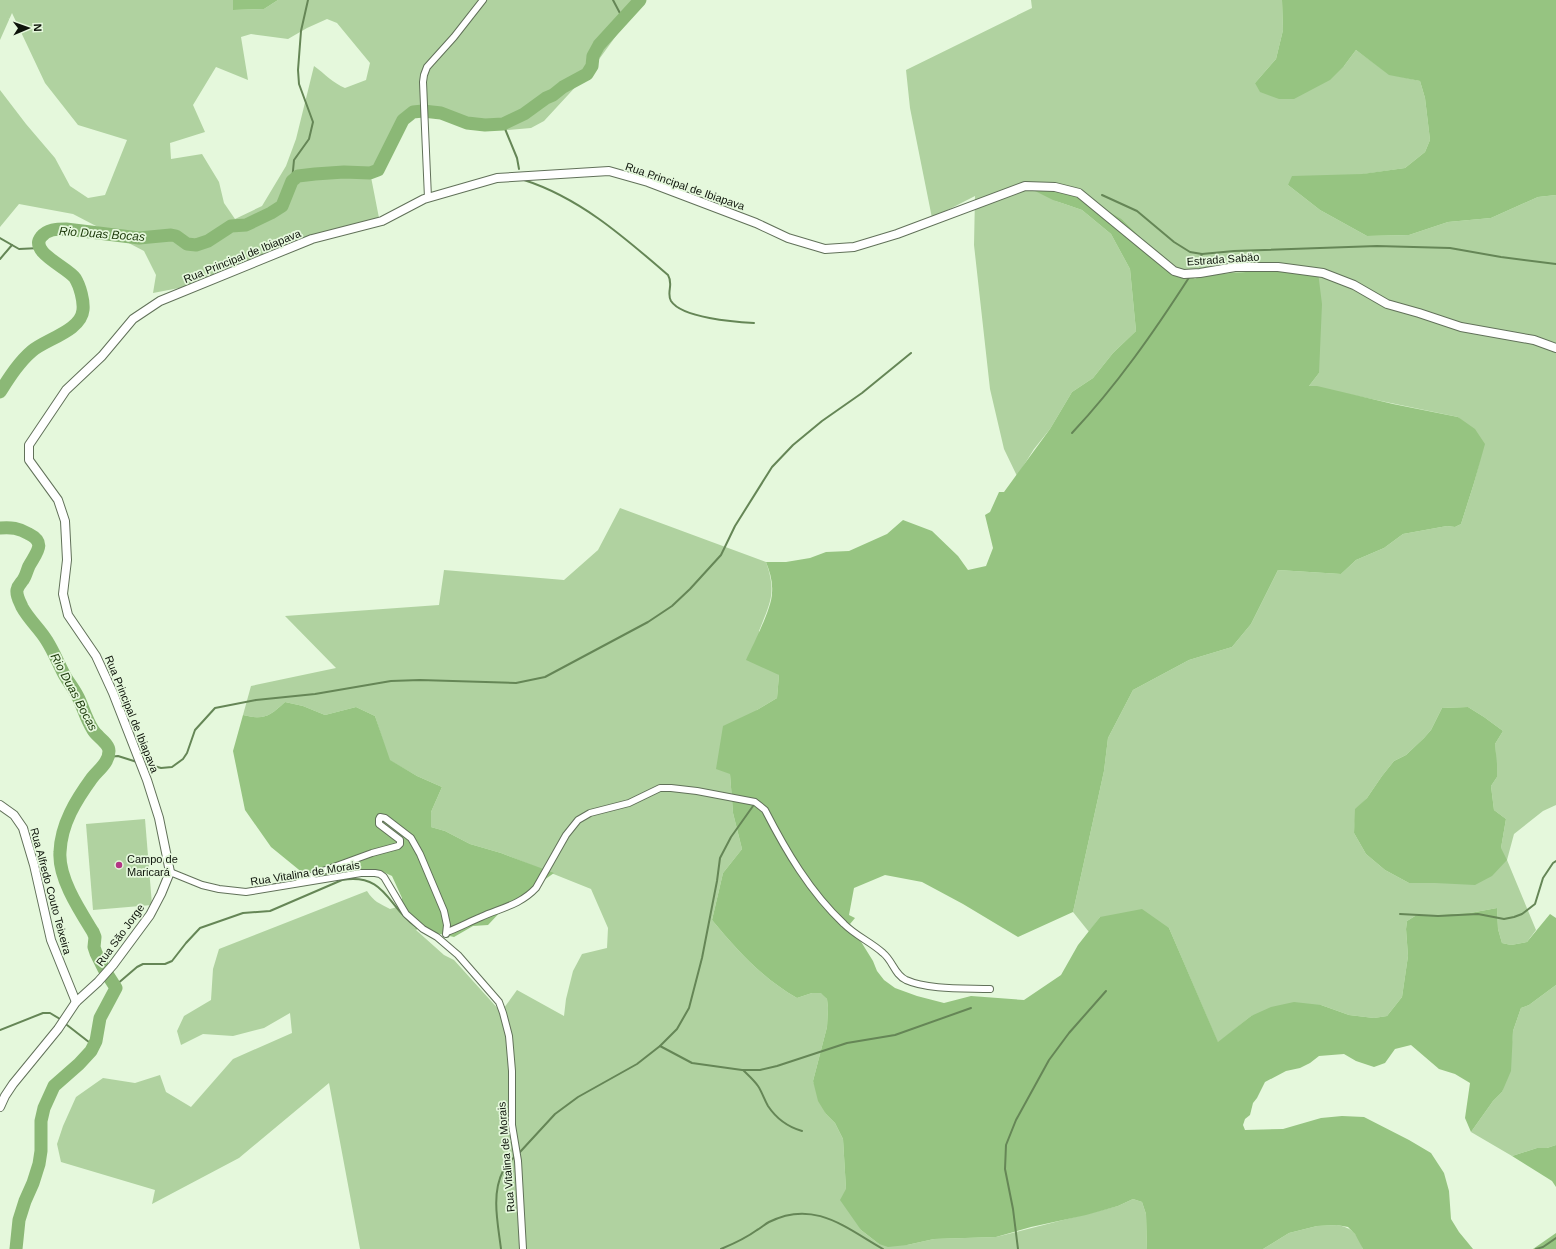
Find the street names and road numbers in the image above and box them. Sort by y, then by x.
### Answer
street label: Rua Principal de Ibiapava [624,160,747,212]
street label: Rua Principal de Ibiapava [182,227,303,285]
street label: Estrada Sabäo [1186,250,1260,268]
street label: Rua Principal de Ibiapava [103,654,161,775]
street label: Rua Alfredo Couto Teixeira [28,826,74,957]
street label: Rua Vitalina de Morais [250,858,361,888]
street label: Rua São Jorge [94,902,146,968]
street label: Rua Vitalina de Morais [495,1101,517,1213]

